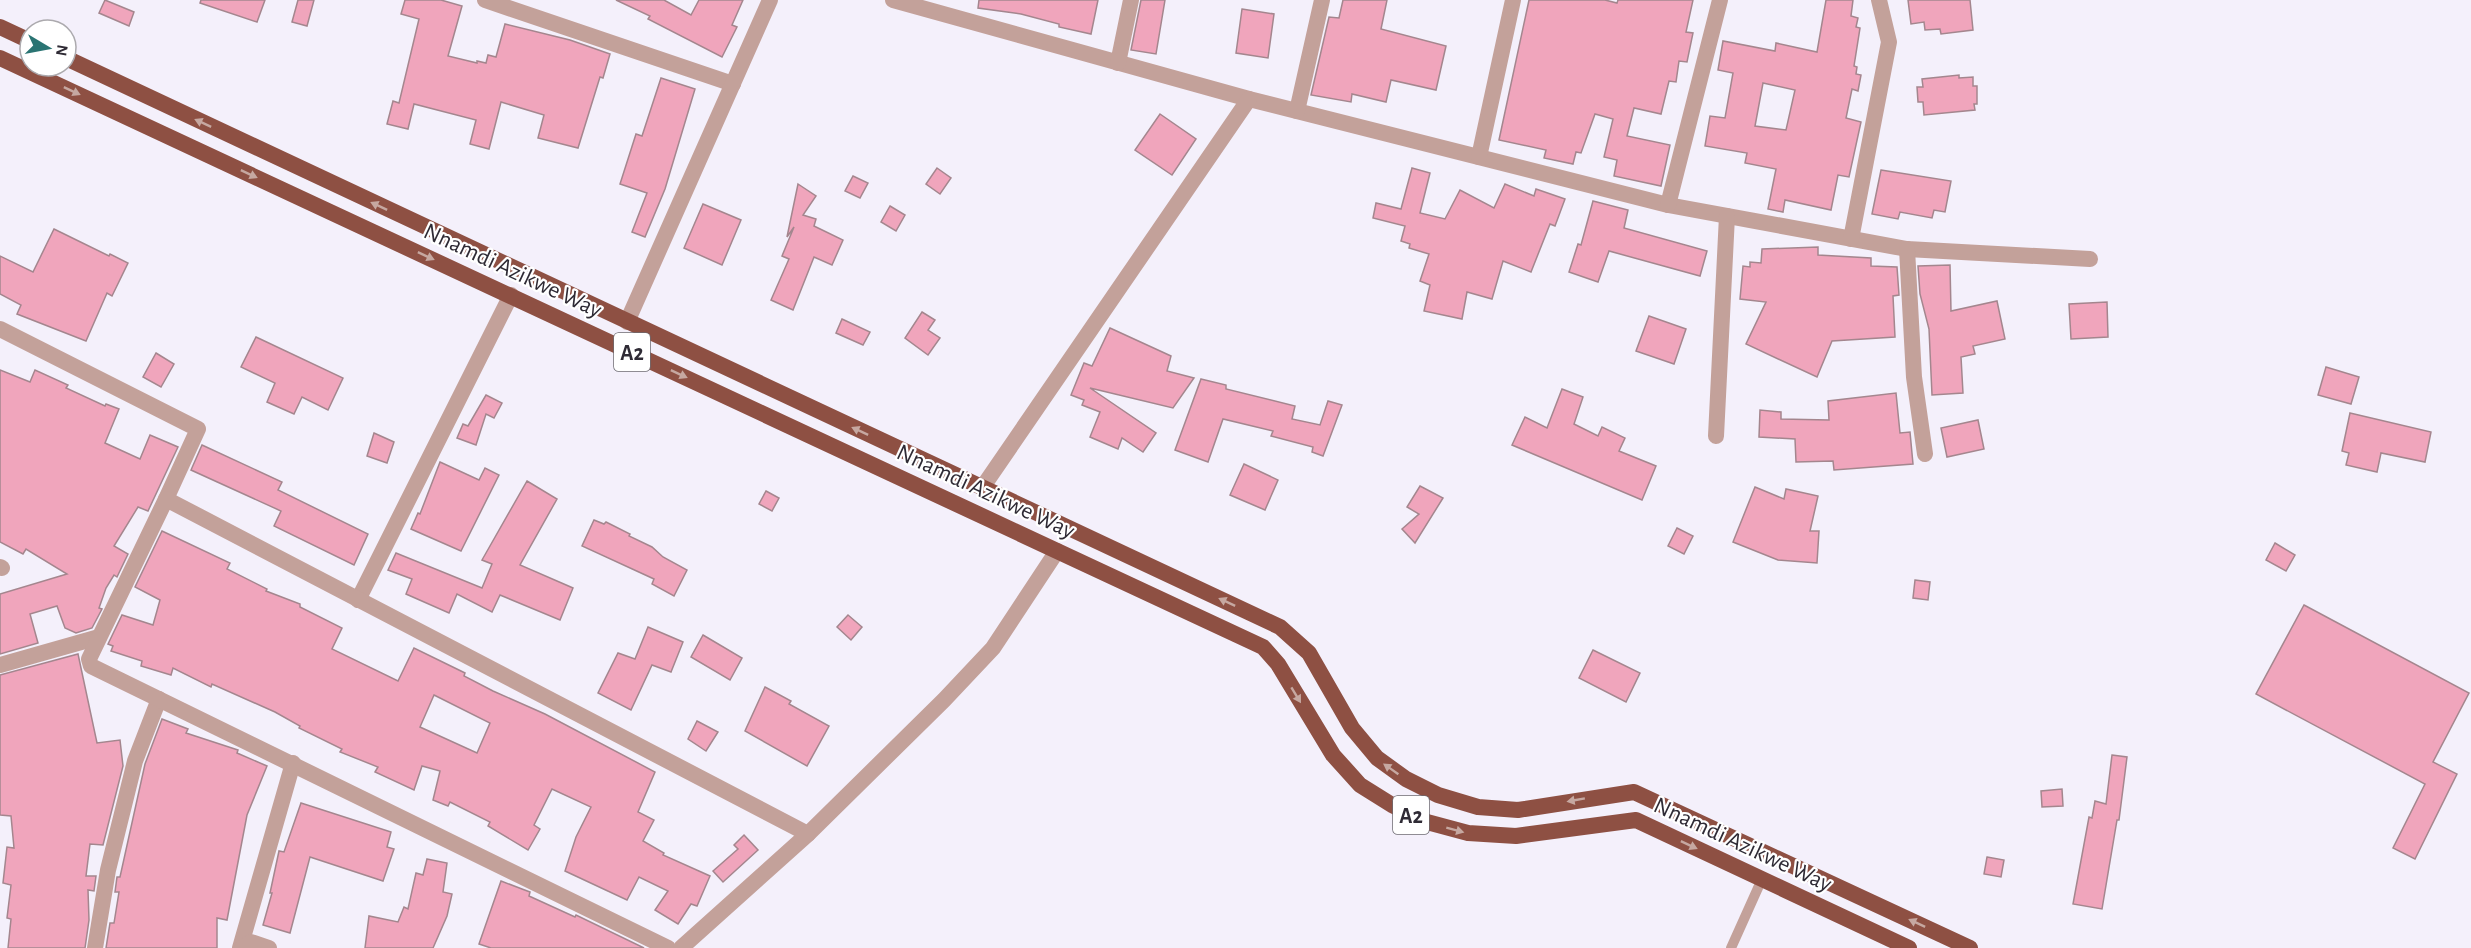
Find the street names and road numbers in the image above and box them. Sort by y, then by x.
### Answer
street label: Nnamdi Azikwe Way [420,219,605,323]
road number: A2 [614,333,650,371]
street label: Nnamdi Azikwe Way [893,440,1078,544]
street label: Nnamdi Azikwe Way [1650,793,1835,897]
road number: A2 [1393,796,1429,834]

